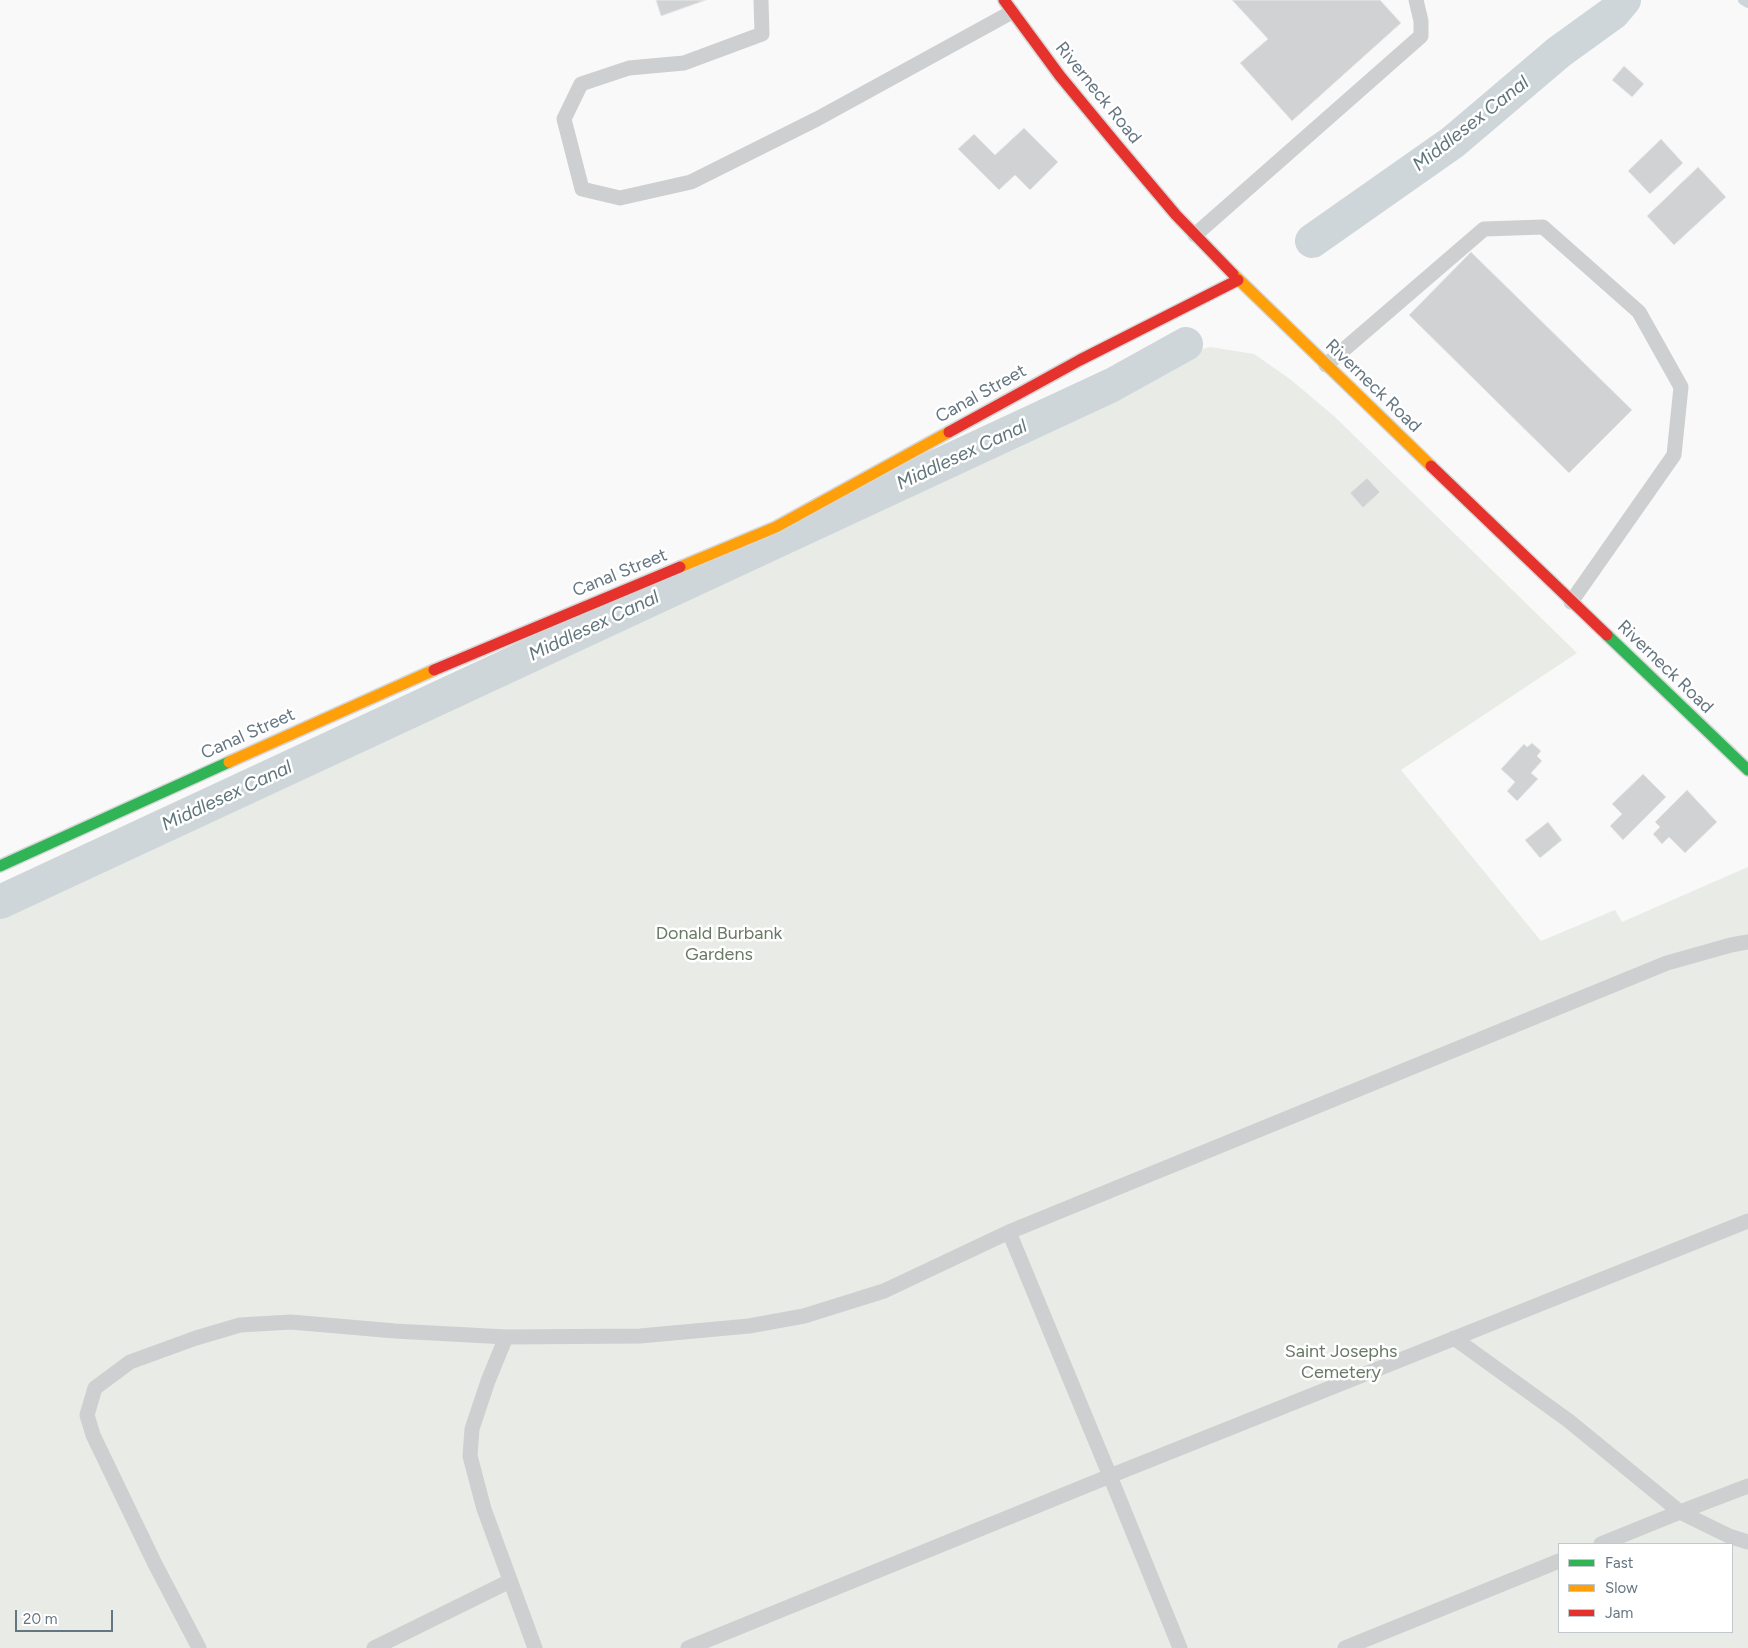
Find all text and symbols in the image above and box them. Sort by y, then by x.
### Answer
street label: Riverneck Road [1050,38,1146,148]
water label: Middlesex Canal [1408,72,1534,176]
street label: Riverneck Road [1321,335,1425,437]
street label: Canal Street [932,360,1030,428]
water label: Middlesex Canal [893,415,1031,495]
street label: Canal Street [570,544,670,602]
water label: Middlesex Canal [525,586,663,666]
street label: Riverneck Road [1613,616,1717,718]
street label: Canal Street [198,704,298,764]
water label: Middlesex Canal [158,756,296,836]
park label: Donald Burbank Gardens [656,923,782,966]
park label: Saint Josephs Cemetery [1285,1341,1397,1384]
legend [1558,1543,1733,1633]
text: Fast [1605,1554,1633,1572]
text: Slow [1605,1579,1638,1597]
scale bar [18,1600,115,1632]
text: Jam [1605,1604,1633,1622]
text: 20 m [23,1610,57,1628]

